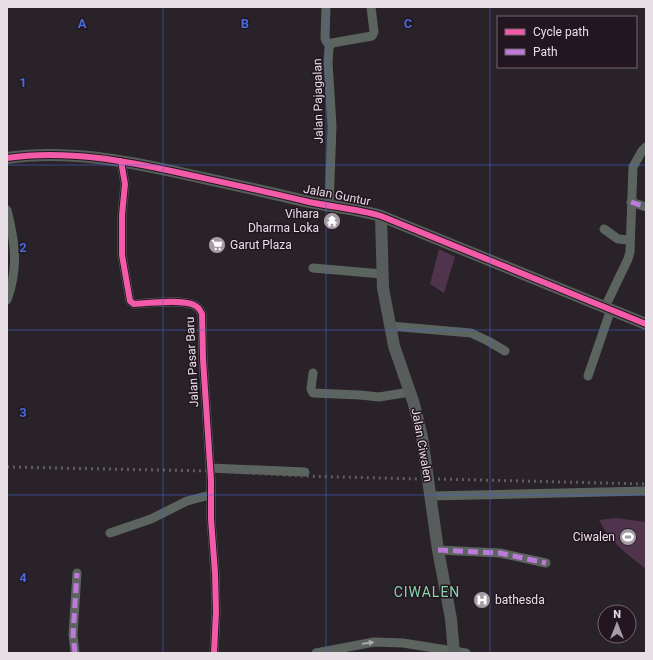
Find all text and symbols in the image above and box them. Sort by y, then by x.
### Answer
text: A [78,16,87,31]
text: B [241,16,249,31]
text: C [404,16,413,31]
legend [497,16,637,68]
text: Cycle path [533,25,589,39]
text: Path [533,45,558,59]
street label: Jalan Pajagalan [310,58,326,144]
text: 1 [19,75,27,90]
street label: Jalan Guntur [302,182,372,208]
place label: Vihara Dharma Loka [248,207,319,235]
temple icon: Vihara Dharma Loka [322,211,342,231]
supermarket icon: Garut Plaza [207,235,227,255]
place label: Garut Plaza [230,238,292,252]
text: 2 [19,240,27,255]
street label: Jalan Pasar Baru [183,316,201,408]
text: 3 [19,405,27,420]
street label: Jalan Ciwalen [409,407,435,483]
sports icon: Ciwalen [618,527,638,547]
place label: Ciwalen [573,530,615,544]
text: 4 [19,570,27,585]
district label: CIWALEN [394,584,460,600]
hospital icon: bathesda [472,590,492,610]
place label: bathesda [495,593,545,607]
north arrow [597,604,637,644]
text: N [613,608,621,621]
one-way arrow [362,640,374,646]

